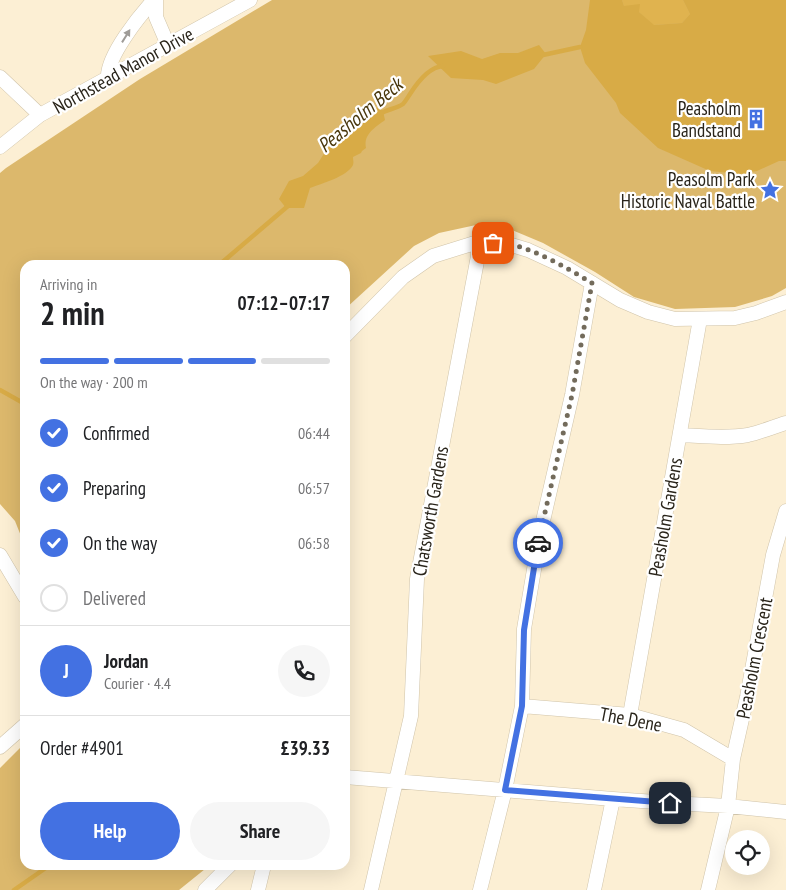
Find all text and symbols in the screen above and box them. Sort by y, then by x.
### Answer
street label: Northstead Manor Drive [49,21,198,119]
one-way arrow [122,30,131,43]
water label: Peasholm Beck [312,70,410,158]
place label: Peasholm Bandstand [672,96,741,142]
building icon: Peasholm Bandstand [745,108,767,130]
place label: Peasolm Park Historic Naval Battle [621,167,756,213]
place icon: Peasolm Park Historic Naval Battle [759,179,781,201]
pin [472,222,514,264]
icon: bag [479,229,507,257]
text: Arriving in [40,274,97,294]
text: 07:12–07:17 [237,291,330,315]
text: 2 min [40,292,105,334]
text: On the way · 200 m [40,372,148,392]
icon: check [40,419,68,447]
text: Confirmed [83,421,150,445]
text: 06:44 [298,423,330,443]
street label: Chatsworth Gardens [407,444,453,578]
street label: Peasholm Gardens [643,456,687,578]
icon: check [40,474,68,502]
text: Preparing [83,476,146,500]
text: 06:57 [298,478,330,498]
courier [513,518,563,568]
icon: check [40,529,68,557]
icon: car [524,529,552,557]
text: On the way [83,531,157,555]
text: 06:58 [298,533,330,553]
text: Delivered [83,586,146,610]
street label: Peasholm Crescent [730,595,778,721]
button: phone [278,645,330,697]
text: Jordan [104,649,148,673]
text: J [63,659,69,683]
text: Courier · 4.4 [104,673,171,693]
street label: The Dene [598,701,664,737]
text: Order #4901 [40,736,124,760]
text: £39.33 [281,736,330,760]
pin [649,782,691,824]
icon: home [656,789,684,817]
button: Help [40,802,180,860]
button: Share [190,802,330,860]
map controls [725,830,770,875]
button: locate [725,830,770,875]

